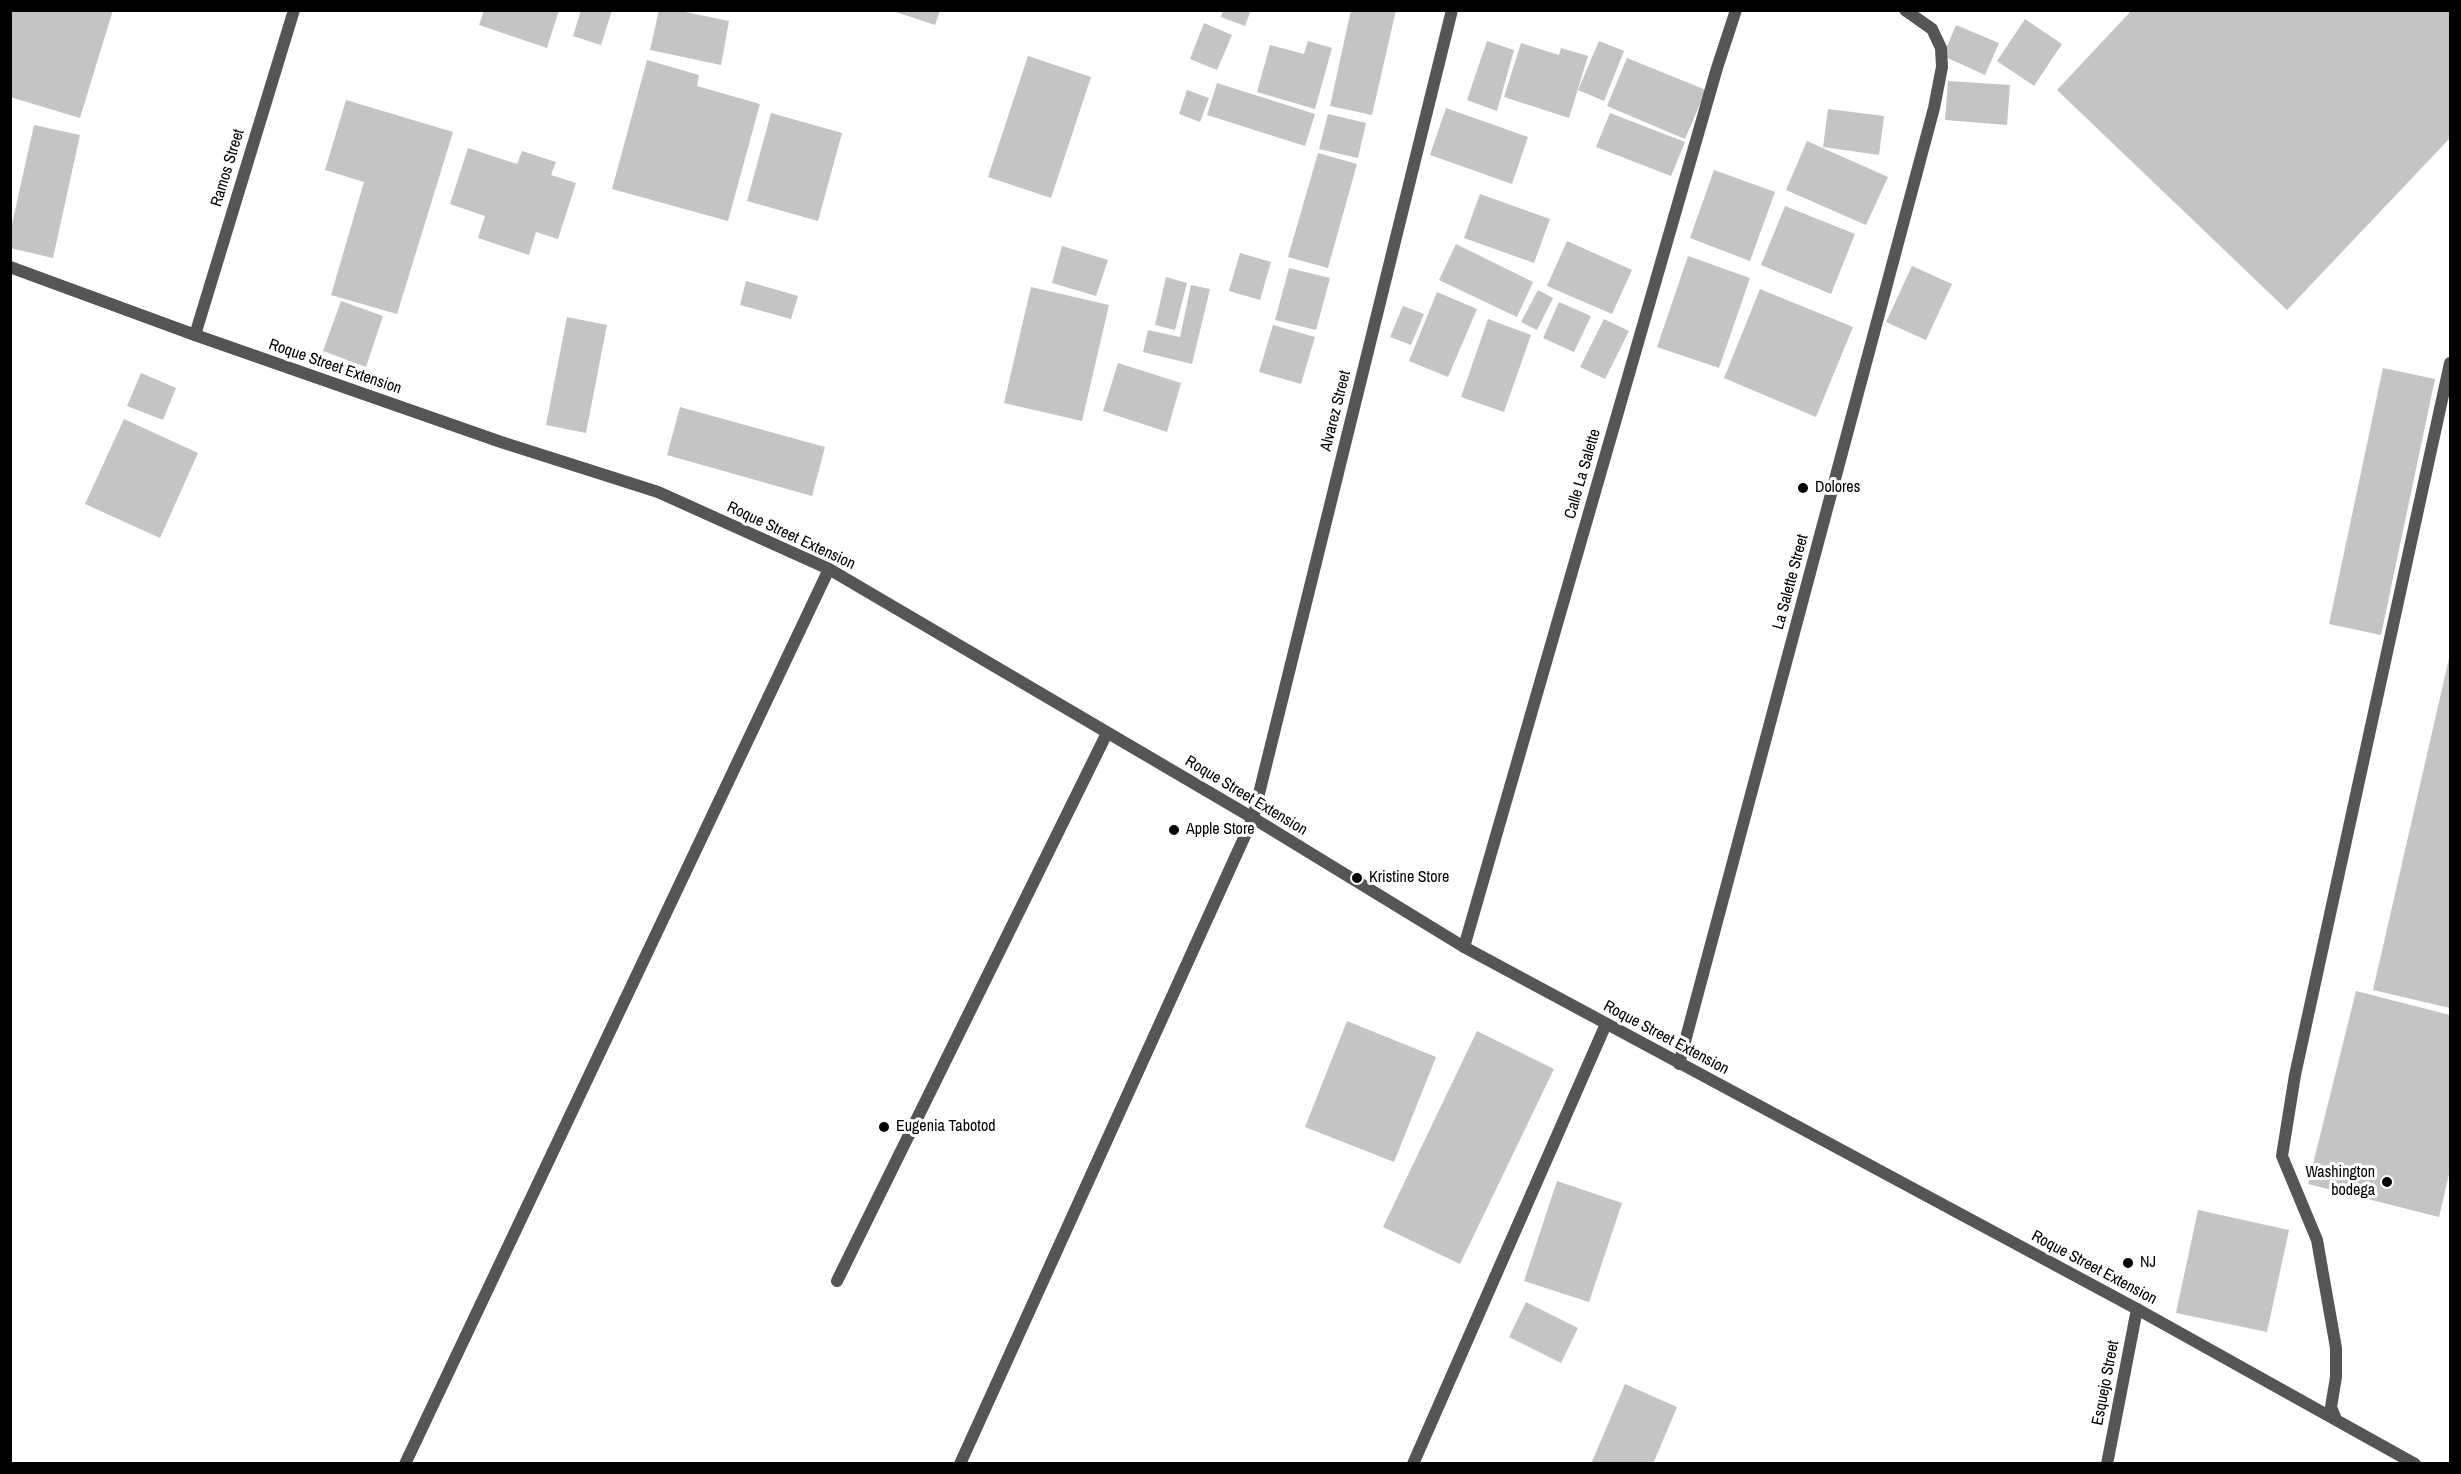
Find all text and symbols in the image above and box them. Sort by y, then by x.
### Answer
street label: Ramos Street [207,127,249,209]
street label: Roque Street Extension [266,335,404,399]
street label: Alvarez Street [1317,369,1355,453]
street label: Calle La Salette [1561,427,1605,521]
place label: Dolores [1815,478,1860,498]
marker: Dolores [1796,481,1810,495]
street label: Roque Street Extension [724,498,858,574]
street label: La Salette Street [1769,532,1813,632]
street label: Roque Street Extension [1181,752,1311,840]
place label: Apple Store [1186,820,1255,840]
marker: Apple Store [1167,823,1181,837]
place label: Kristine Store [1369,868,1449,888]
marker: Kristine Store [1350,871,1364,885]
street label: Roque Street Extension [1600,997,1732,1079]
place label: Eugenia Tabotod [896,1117,995,1137]
marker: Eugenia Tabotod [877,1120,891,1134]
place label: Washington bodega [2305,1163,2375,1201]
marker: Washington bodega [2380,1175,2394,1189]
street label: Roque Street Extension [2028,1227,2160,1309]
place label: NJ [2140,1253,2156,1273]
marker: NJ [2121,1256,2135,1270]
street label: Esquejo Street [2088,1339,2124,1427]

